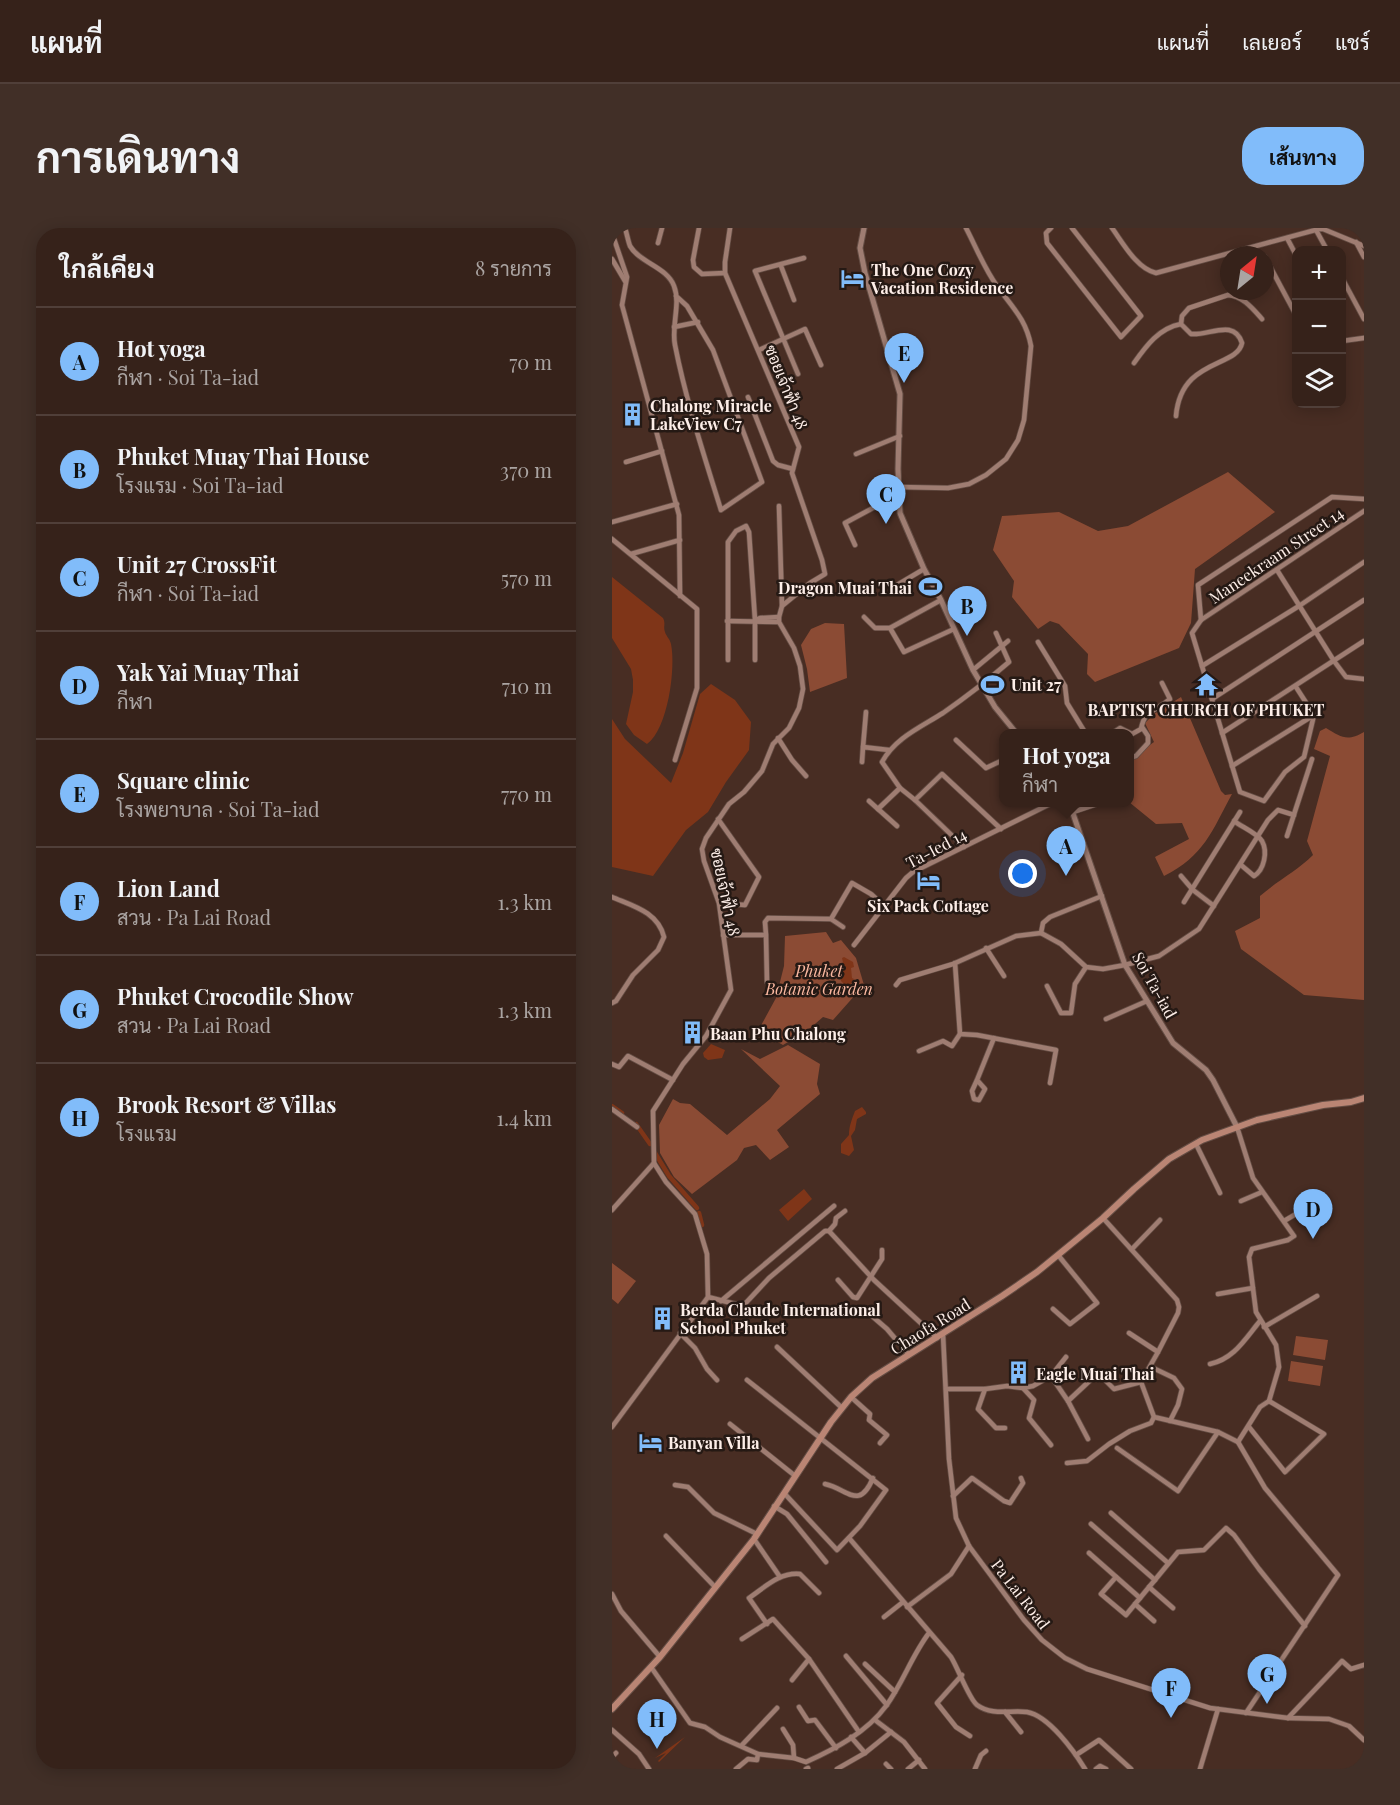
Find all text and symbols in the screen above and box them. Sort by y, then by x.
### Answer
text: แผนที่ [30,23,103,60]
text: แผนที่ [1157,27,1209,55]
text: เลเยอร์ [1242,27,1302,55]
text: แชร์ [1335,27,1370,55]
button: เส้นทาง [1242,127,1364,185]
text: การเดินทาง [36,128,240,184]
north arrow [1220,246,1274,300]
map controls [1292,246,1346,408]
button: + [1292,246,1346,300]
text: ใกล้เคียง [60,250,155,285]
text: 8 รายการ [475,254,552,281]
place label: The One Cozy Vacation Residence [870,259,1013,298]
hotel icon: The One Cozy Vacation Residence [840,265,866,291]
button: − [1292,300,1346,354]
text: Hot yoga [117,333,206,363]
pin: E [884,334,924,383]
street label: ซอยเจ้าฟ้า 48 [761,342,813,432]
text: A [73,348,86,375]
text: 70 m [509,348,552,375]
button: layers [1292,354,1346,408]
text: กีฬา · Soi Ta-iad [117,363,259,390]
place label: Chalong Miracle LakeView C7 [650,395,772,434]
building icon: Chalong Miracle LakeView C7 [619,401,645,427]
text: Phuket Muay Thai House [117,441,369,471]
text: B [73,456,86,483]
text: 370 m [500,456,552,483]
text: โรงแรม · Soi Ta-iad [117,471,284,498]
pin: C [866,474,906,524]
street label: Maneekraam Street 14 [1205,502,1347,608]
text: Unit 27 CrossFit [117,549,277,579]
text: C [72,564,87,591]
text: 570 m [501,564,552,591]
sports icon: Dragon Muai Thai [917,574,943,600]
place label: Dragon Muai Thai [778,577,912,598]
text: กีฬา · Soi Ta-iad [117,579,259,606]
pin: B [948,586,986,636]
text: Yak Yai Muay Thai [117,657,299,687]
sports icon: Unit 27 [980,671,1006,697]
temple icon: BAPTIST CHURCH OF PHUKET [1193,671,1219,697]
text: D [72,672,87,699]
text: 710 m [502,672,552,699]
place label: Unit 27 [1011,674,1062,695]
text: กีฬา [117,687,153,714]
place label: BAPTIST CHURCH OF PHUKET [1088,699,1325,720]
popup [999,729,1134,807]
text: Hot yoga [1022,740,1111,770]
text: Square clinic [117,765,250,795]
text: กีฬา [1022,770,1058,797]
text: E [73,780,86,807]
text: 770 m [501,780,552,807]
text: โรงพยาบาล · Soi Ta-iad [117,795,320,822]
street label: Ta-Ied 14 [902,823,970,873]
pin: A [1046,826,1086,876]
street label: ซอยเจ้าฟ้า 48 [706,846,746,938]
your location [1008,859,1037,888]
hotel icon: Six Pack Cottage [915,867,941,893]
text: Lion Land [117,873,220,903]
text: F [74,888,85,915]
text: 1.3 km [497,888,552,915]
place label: Six Pack Cottage [867,895,989,916]
text: สวน · Pa Lai Road [117,903,271,930]
street label: Soi Ta-iad [1128,948,1182,1022]
park label: Phuket Botanic Garden [764,960,873,999]
text: Phuket Crocodile Show [117,981,354,1011]
text: G [72,996,87,1023]
text: 1.3 km [497,996,552,1023]
text: สวน · Pa Lai Road [117,1011,271,1038]
building icon: Baan Phu Chalong [679,1020,705,1046]
place label: Baan Phu Chalong [710,1023,846,1044]
text: Brook Resort & Villas [117,1089,337,1119]
text: H [72,1104,88,1131]
text: 1.4 km [497,1104,552,1131]
text: โรงแรม [117,1119,177,1146]
pin: D [1294,1190,1332,1239]
street label: Chaofa Road [886,1293,974,1359]
place label: Berda Claude International School Phuket [680,1299,881,1338]
building icon: Berda Claude International School Phuket [649,1305,675,1331]
building icon: Eagle Muai Thai [1005,1360,1031,1386]
place label: Eagle Muai Thai [1036,1363,1155,1384]
hotel icon: Banyan Villa [637,1429,663,1455]
place label: Banyan Villa [668,1432,760,1453]
street label: Pa Lai Road [987,1555,1055,1633]
pin: G [1248,1654,1286,1704]
pin: F [1152,1668,1190,1718]
pin: H [638,1700,676,1749]

